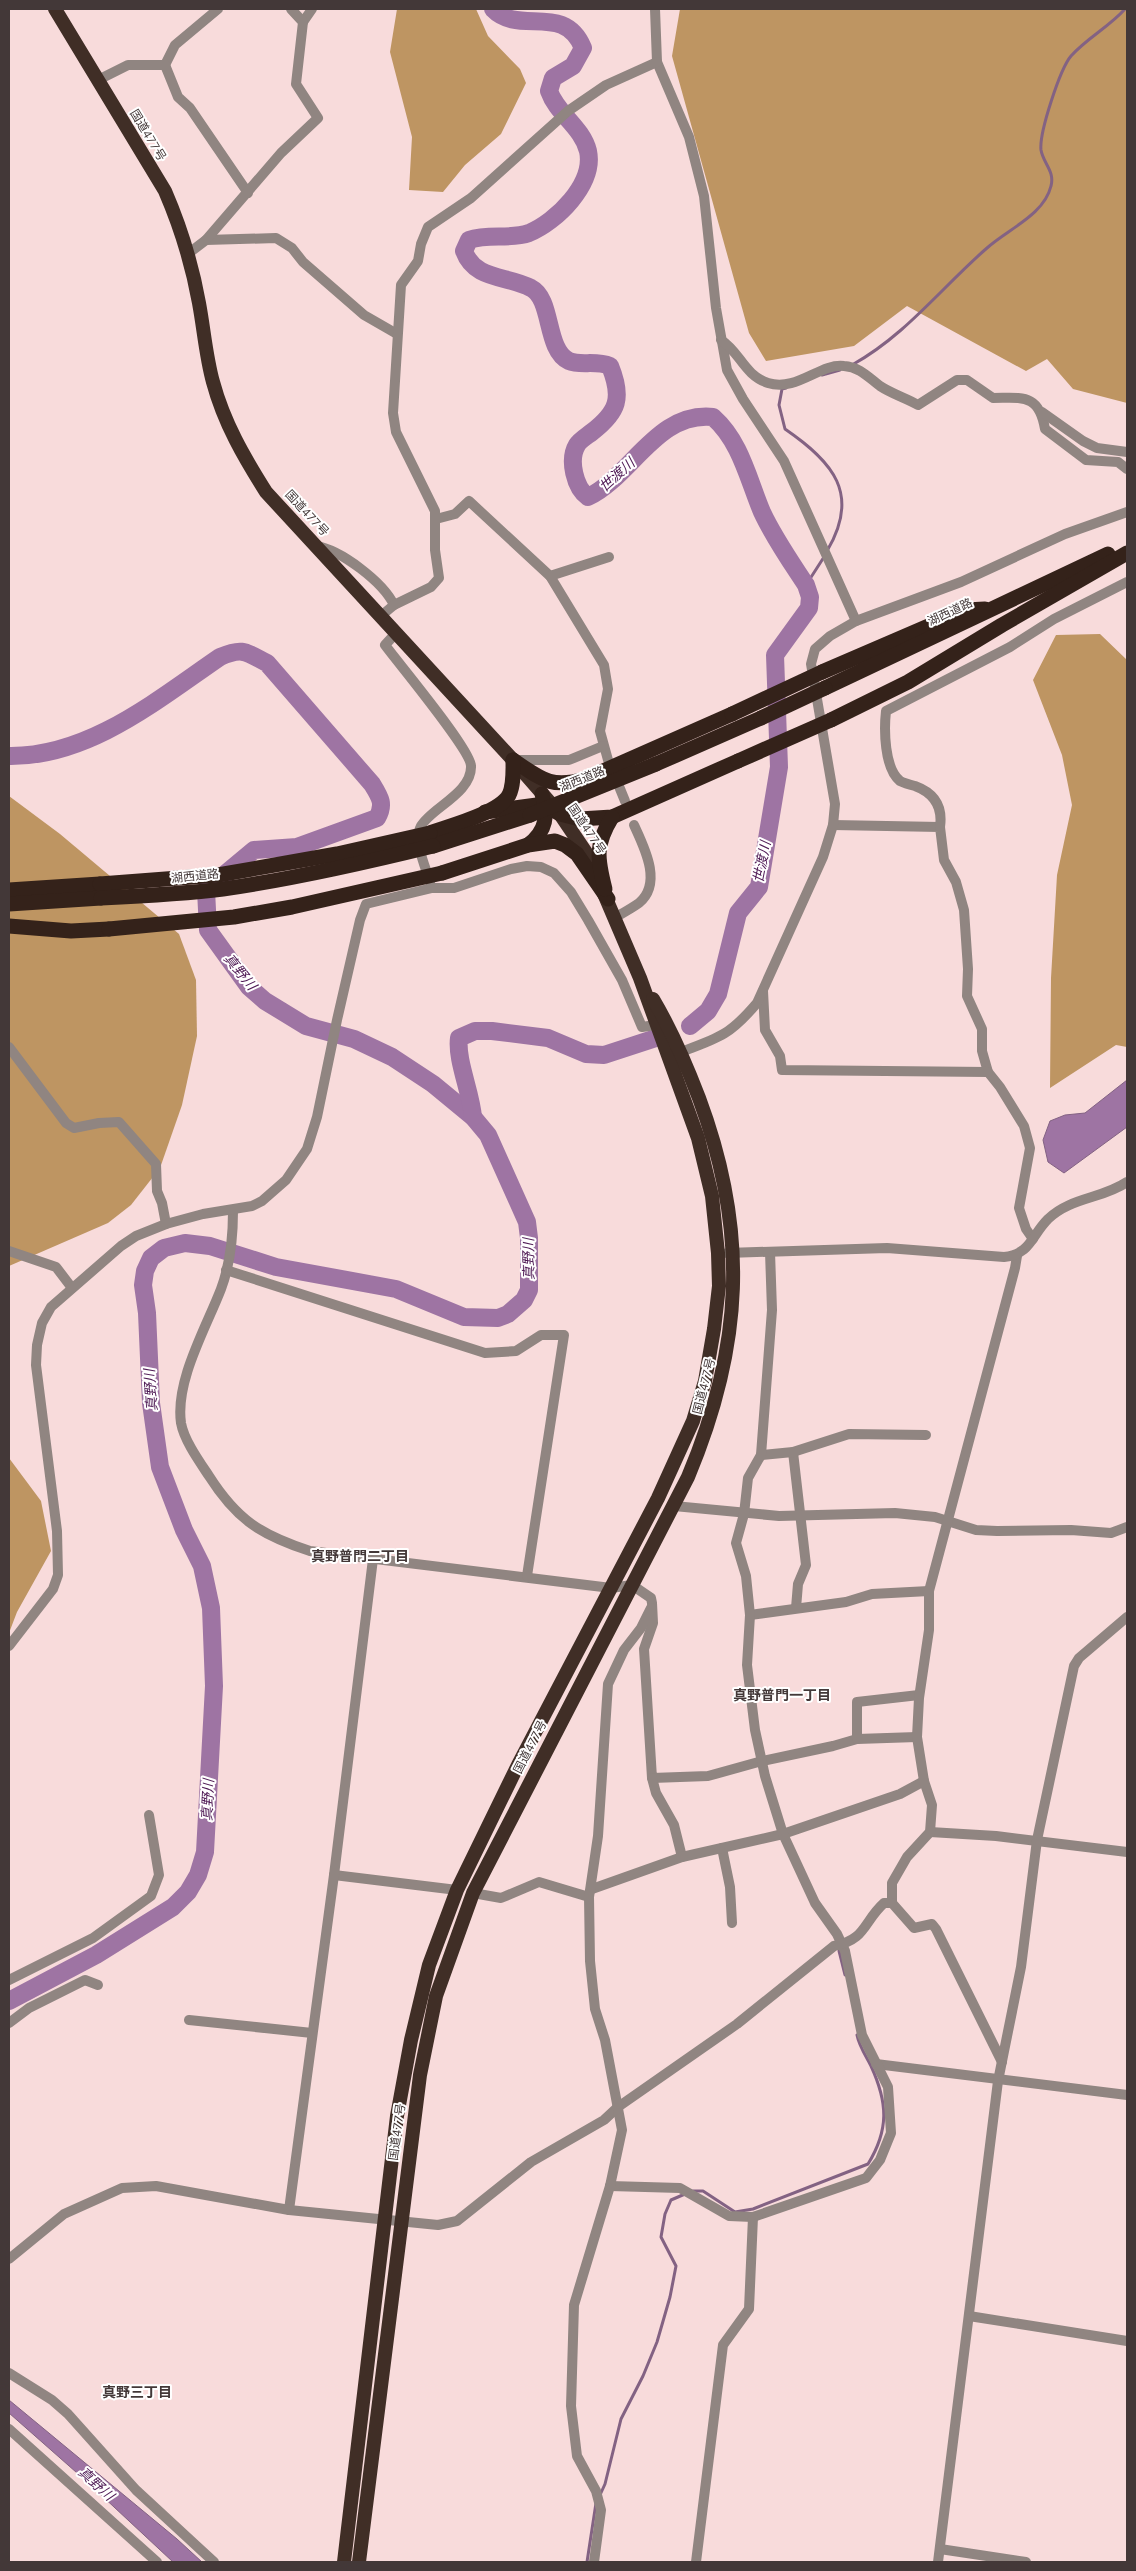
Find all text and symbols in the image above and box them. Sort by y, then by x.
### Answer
street label: 国道477号 [126,106,170,164]
water label: 世渡川 [595,453,640,496]
street label: 国道477号 [282,486,332,540]
street label: 湖西道路 [925,595,975,629]
street label: 湖西道路 [557,763,607,795]
street label: 国道477号 [564,801,610,857]
water label: 世渡川 [749,838,776,884]
street label: 湖西道路 [170,866,220,886]
water label: 真野川 [219,950,262,996]
water label: 真野川 [519,1236,539,1280]
street label: 国道477号 [689,1356,719,1416]
water label: 真野川 [140,1366,162,1412]
district label: 真野普門二丁目 [311,1547,409,1566]
district label: 真野普門一丁目 [733,1686,831,1705]
street label: 国道477号 [510,1718,550,1776]
water label: 真野川 [197,1777,219,1821]
street label: 国道477号 [385,2102,409,2162]
district label: 真野三丁目 [102,2383,172,2402]
water label: 真野川 [74,2463,119,2506]

